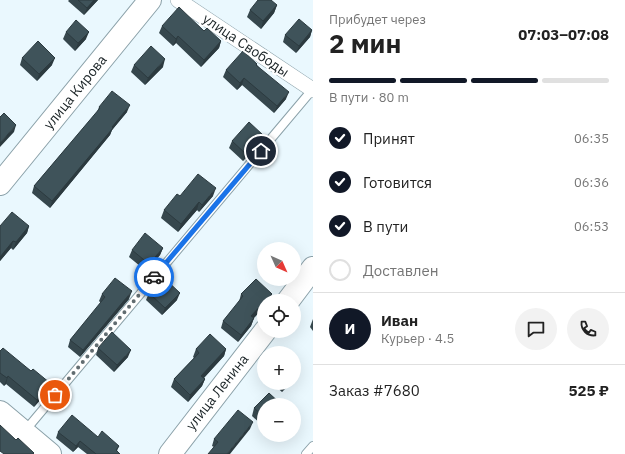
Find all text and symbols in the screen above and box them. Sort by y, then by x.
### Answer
street label: улица Свободы [199,9,293,81]
text: Прибудет через [329,11,426,28]
text: 07:03–07:08 [518,25,609,44]
text: 2 мин [329,26,401,60]
street label: улица Кирова [39,51,111,133]
text: В пути · 80 m [329,89,409,106]
icon: check [329,127,351,149]
text: Принят [363,129,415,148]
text: 06:35 [574,130,609,147]
pin [244,134,278,168]
icon: home [250,140,272,162]
icon: check [329,171,351,193]
text: Готовится [363,173,432,192]
text: 06:36 [574,174,609,191]
icon: check [329,215,351,237]
text: В пути [363,217,408,236]
text: 06:53 [574,218,609,235]
north arrow [257,242,301,286]
map controls [257,242,301,442]
courier [134,257,174,297]
text: Доставлен [363,261,439,280]
icon: car [143,266,165,288]
button: locate [257,294,301,338]
button: chat [515,308,557,350]
button: phone [567,308,609,350]
text: Иван [381,311,418,330]
text: И [345,319,355,338]
text: Курьер · 4.5 [381,330,454,347]
button: + [257,346,301,390]
street label: улица Ленина [182,350,253,434]
pin [38,378,72,412]
text: Заказ #7680 [329,381,420,400]
text: 525 ₽ [569,381,609,400]
icon: bag [44,384,66,406]
button: − [257,398,301,442]

